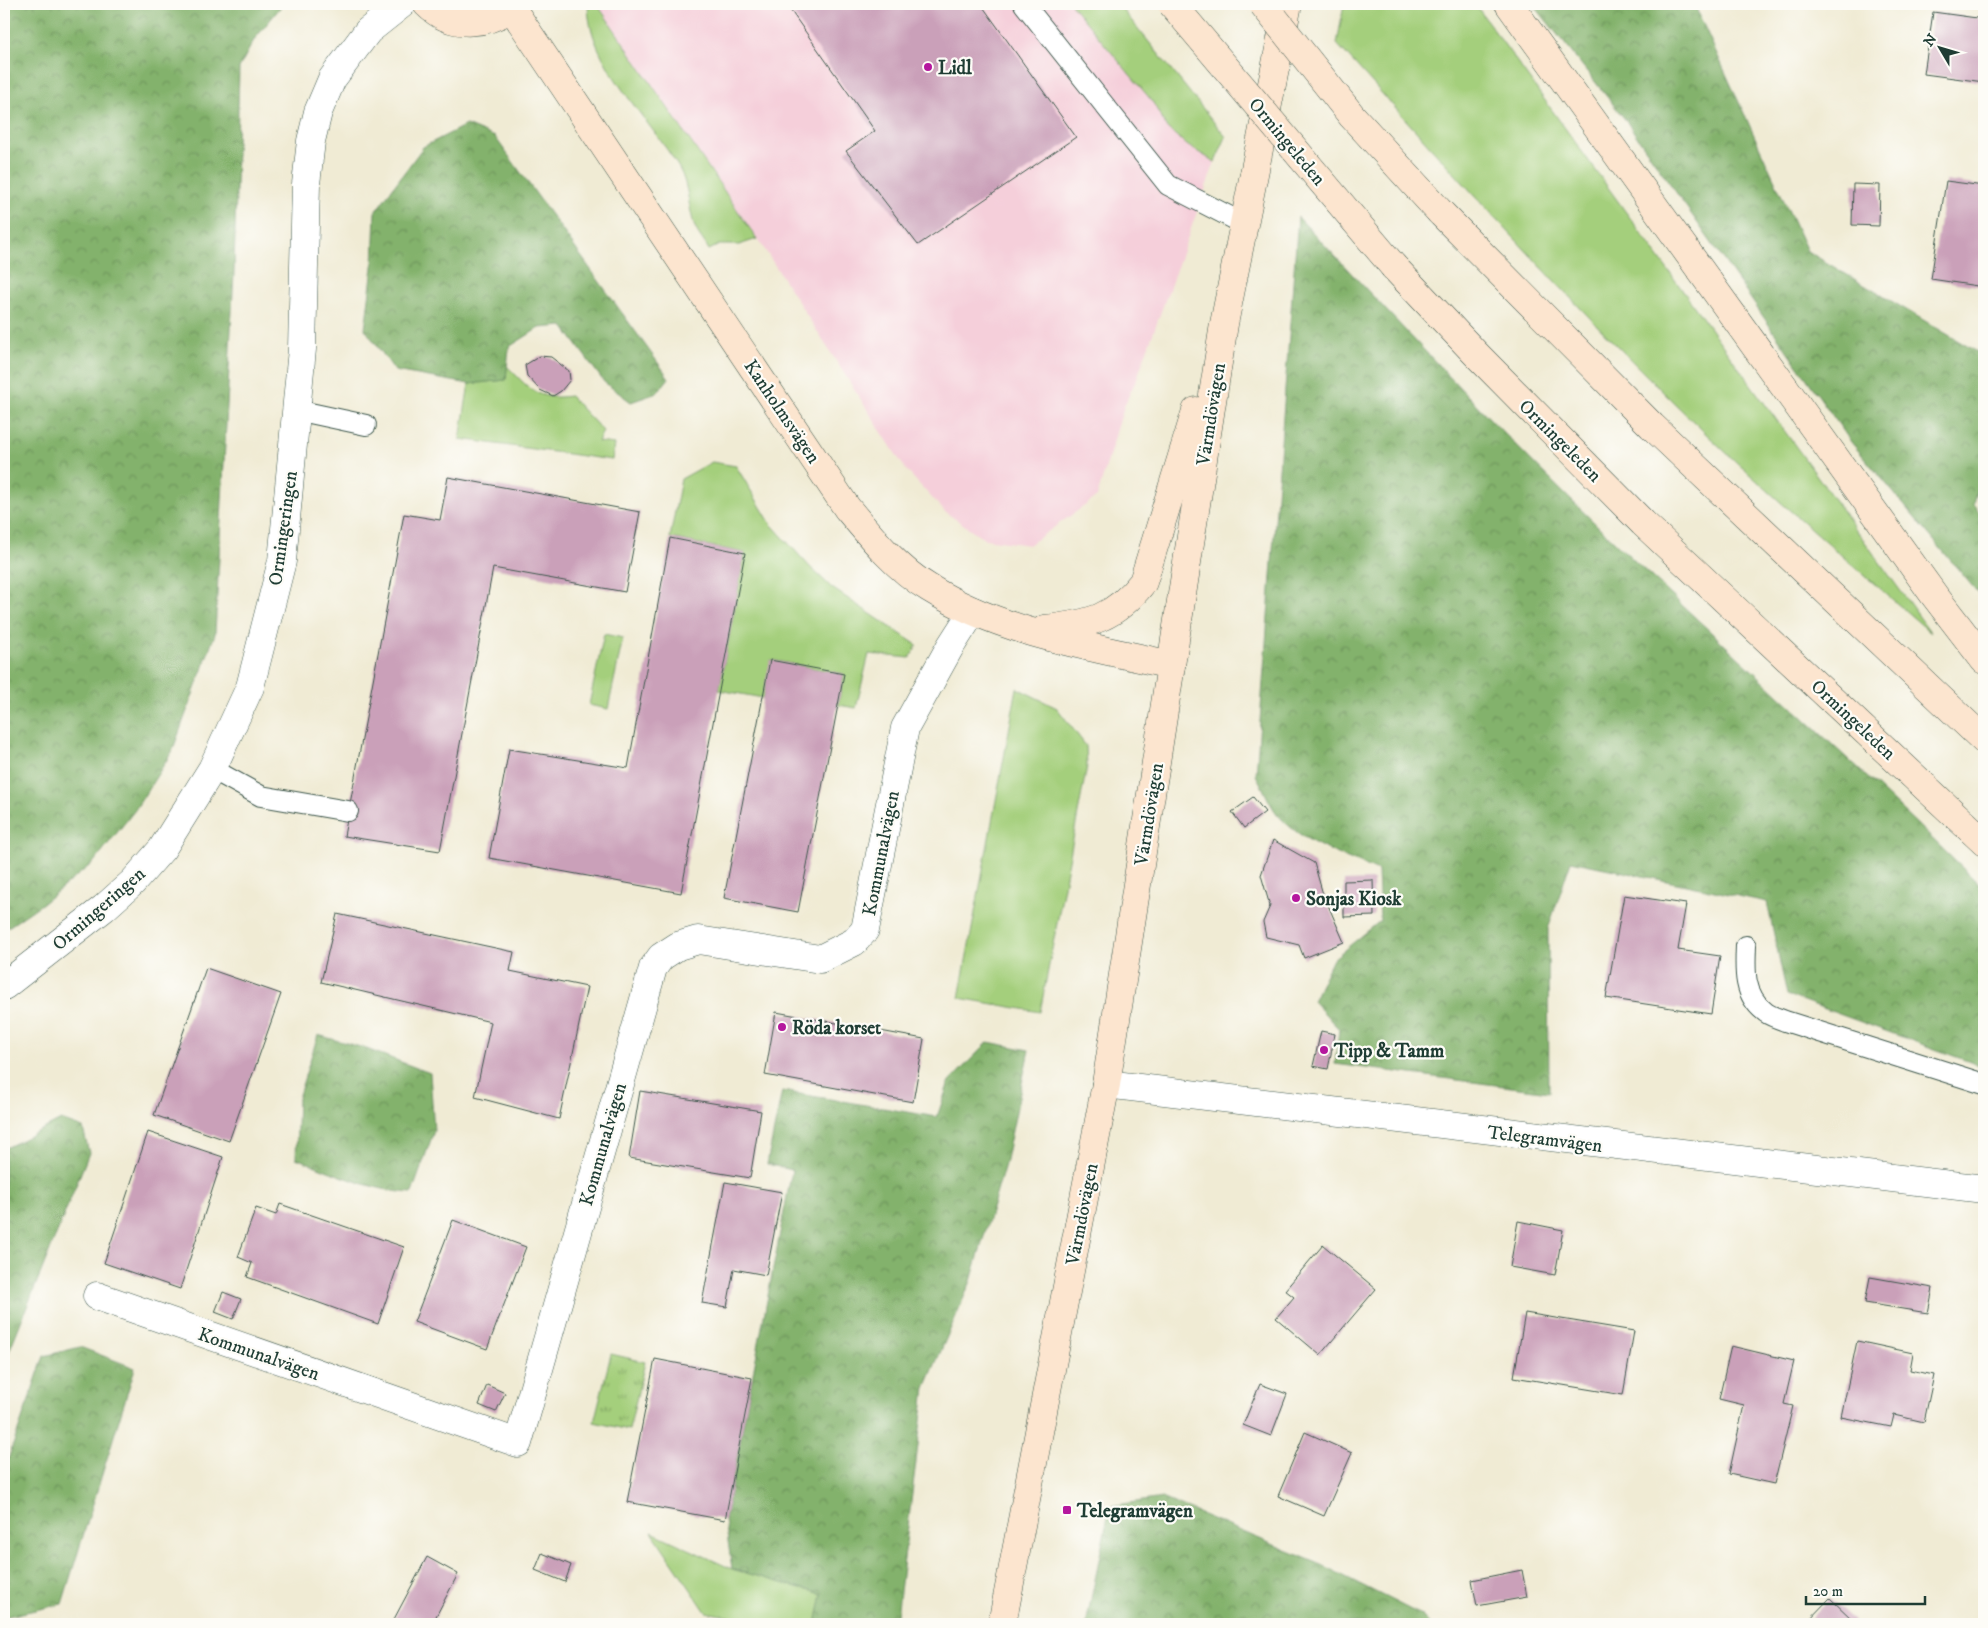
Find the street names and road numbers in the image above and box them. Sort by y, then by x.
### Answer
street label: Ormingeleden [1243,93,1330,191]
street label: Kanholmsvägen [739,356,825,468]
street label: Värmdövägen [1192,361,1231,468]
street label: Ormingeleden [1514,395,1606,487]
street label: Ormingeringen [264,469,303,587]
street label: Ormingeleden [1806,675,1900,765]
street label: Värmdövägen [1130,761,1169,868]
street label: Kommunalvägen [858,789,905,918]
street label: Ormingeringen [48,862,150,956]
street label: Kommunalvägen [575,1080,632,1209]
street label: Telegramvägen [1486,1121,1604,1158]
street label: Värmdövägen [1061,1161,1104,1268]
street label: Kommunalvägen [195,1323,322,1386]

